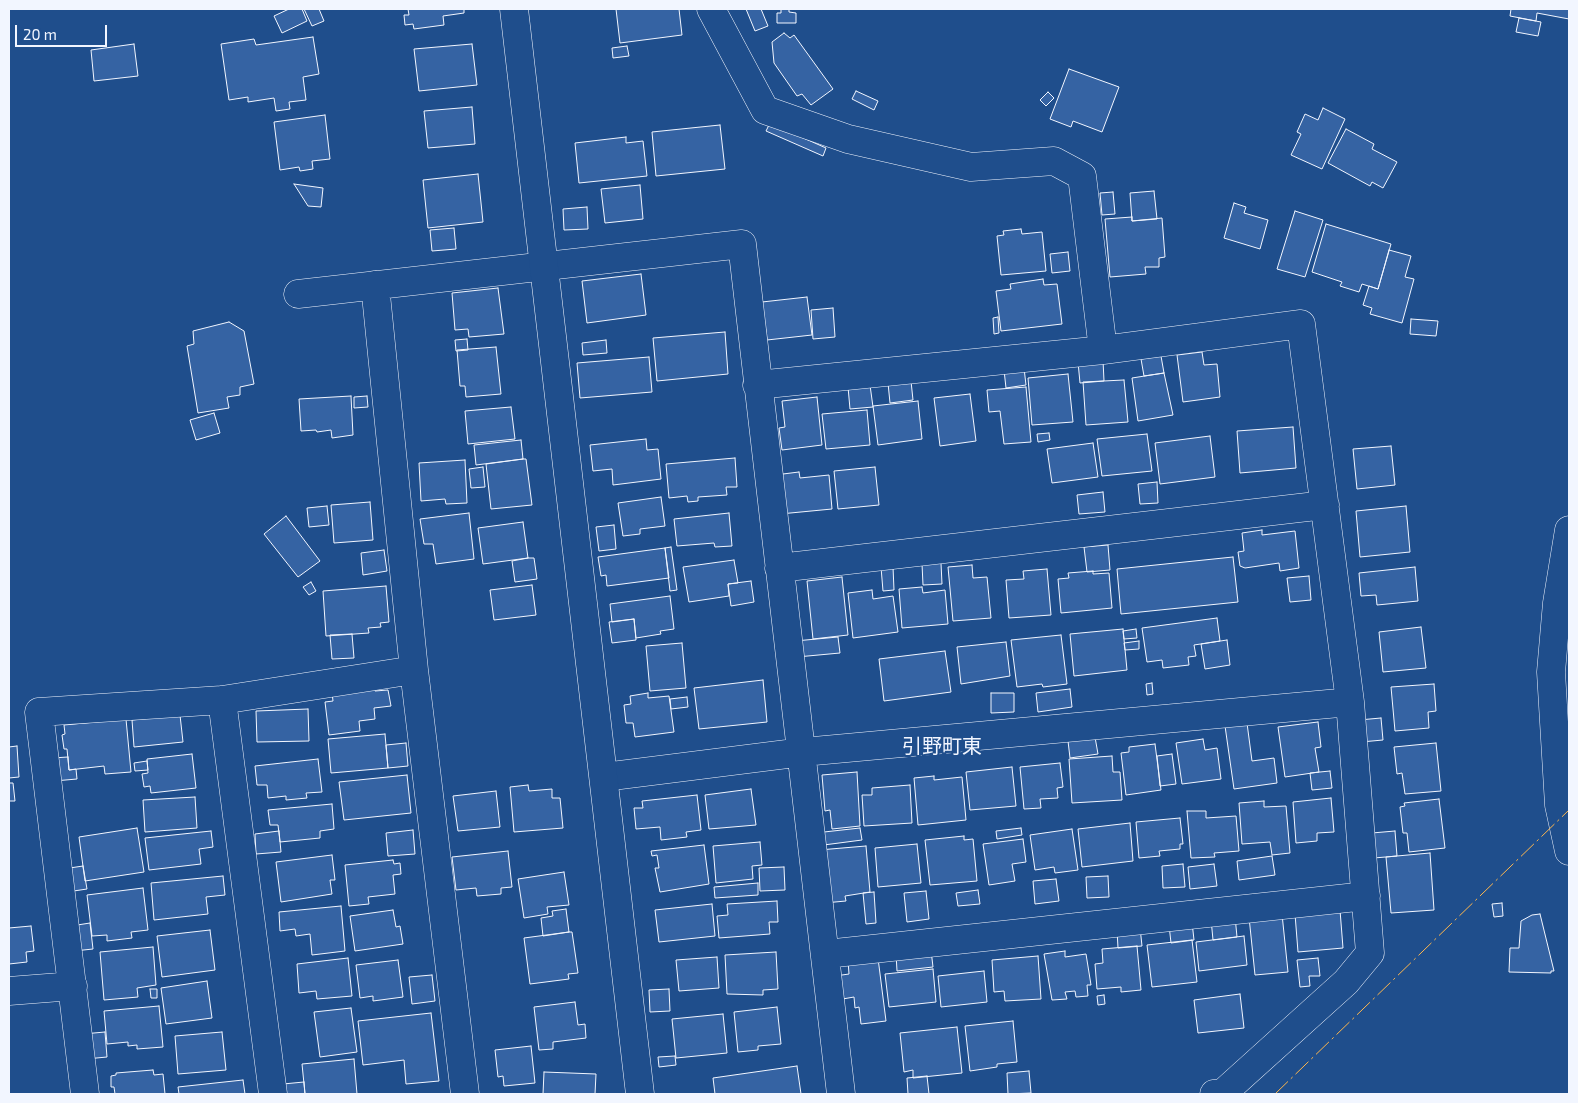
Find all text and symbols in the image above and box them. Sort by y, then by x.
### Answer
scale bar [18,15,110,47]
text: 20 m [23,25,57,43]
district label: 引野町東 [902,734,982,758]

